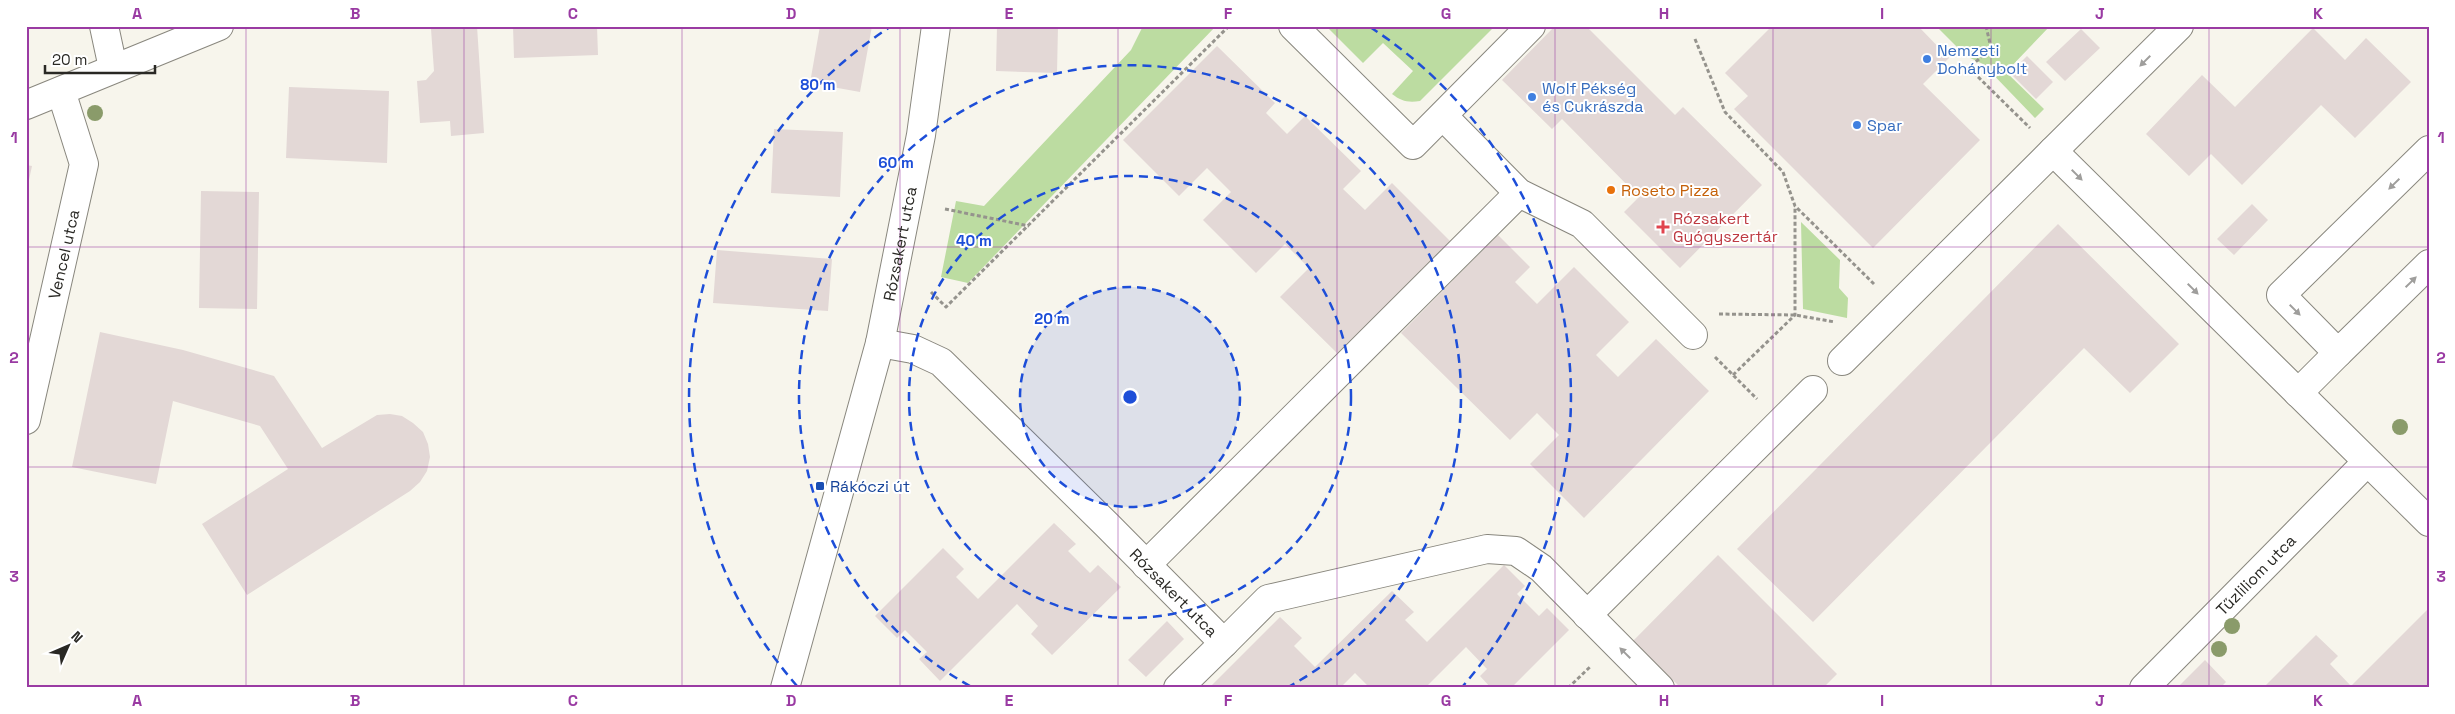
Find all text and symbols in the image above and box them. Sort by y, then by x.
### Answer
text: A [132,3,142,24]
text: B [350,3,360,24]
text: C [568,3,578,24]
text: D [786,3,796,24]
text: E [1005,3,1014,24]
text: F [1224,3,1233,24]
text: G [1441,3,1451,24]
text: H [1659,3,1669,24]
text: I [1880,3,1884,24]
text: J [2095,3,2105,24]
text: K [2313,3,2323,24]
place label: Nemzeti Dohánybolt [1937,40,2027,79]
scale bar [45,42,155,74]
text: 20 m [52,50,87,69]
marker: Nemzeti Dohánybolt [1921,53,1933,65]
one-way arrow [2139,54,2151,66]
text: 80 m [800,75,836,94]
place label: Wolf Pékség és Cukrászda [1542,78,1644,117]
marker: Wolf Pékség és Cukrászda [1526,91,1538,103]
place label: Spar [1867,115,1902,136]
marker: Spar [1851,119,1863,131]
text: 1 [10,127,18,148]
text: 1 [2437,127,2445,148]
text: 60 m [878,153,914,172]
one-way arrow [2071,169,2083,181]
one-way arrow [2388,178,2400,190]
place label: Roseto Pizza [1621,180,1719,201]
marker: Roseto Pizza [1605,184,1617,196]
street label: Rózsakert utca [878,185,922,303]
street label: Vencel utca [44,207,84,301]
place label: Rózsakert Gyógyszertár [1673,208,1778,247]
marker: Rózsakert Gyógyszertár [1657,221,1669,233]
text: 40 m [956,231,992,250]
one-way arrow [2404,276,2416,288]
one-way arrow [2187,283,2199,295]
one-way arrow [2289,304,2301,316]
text: 20 m [1034,309,1070,328]
text: 2 [9,347,19,368]
text: 2 [2436,347,2446,368]
centre of rings [1121,388,1139,406]
place label: Rákóczi út [830,476,910,497]
marker: Rákóczi út [814,480,826,492]
street label: Tűzliliom utca [2212,530,2301,620]
street label: Rózsakert utca [1125,544,1222,642]
text: 3 [9,566,19,587]
text: 3 [2436,566,2446,587]
north arrow [42,622,92,672]
text: N [68,627,87,646]
one-way arrow [1620,647,1632,659]
text: A [132,690,142,711]
text: B [350,690,360,711]
text: C [568,690,578,711]
text: D [786,690,796,711]
text: E [1005,690,1014,711]
text: F [1224,690,1233,711]
text: G [1441,690,1451,711]
text: H [1659,690,1669,711]
text: I [1880,690,1884,711]
text: J [2095,690,2105,711]
text: K [2313,690,2323,711]

